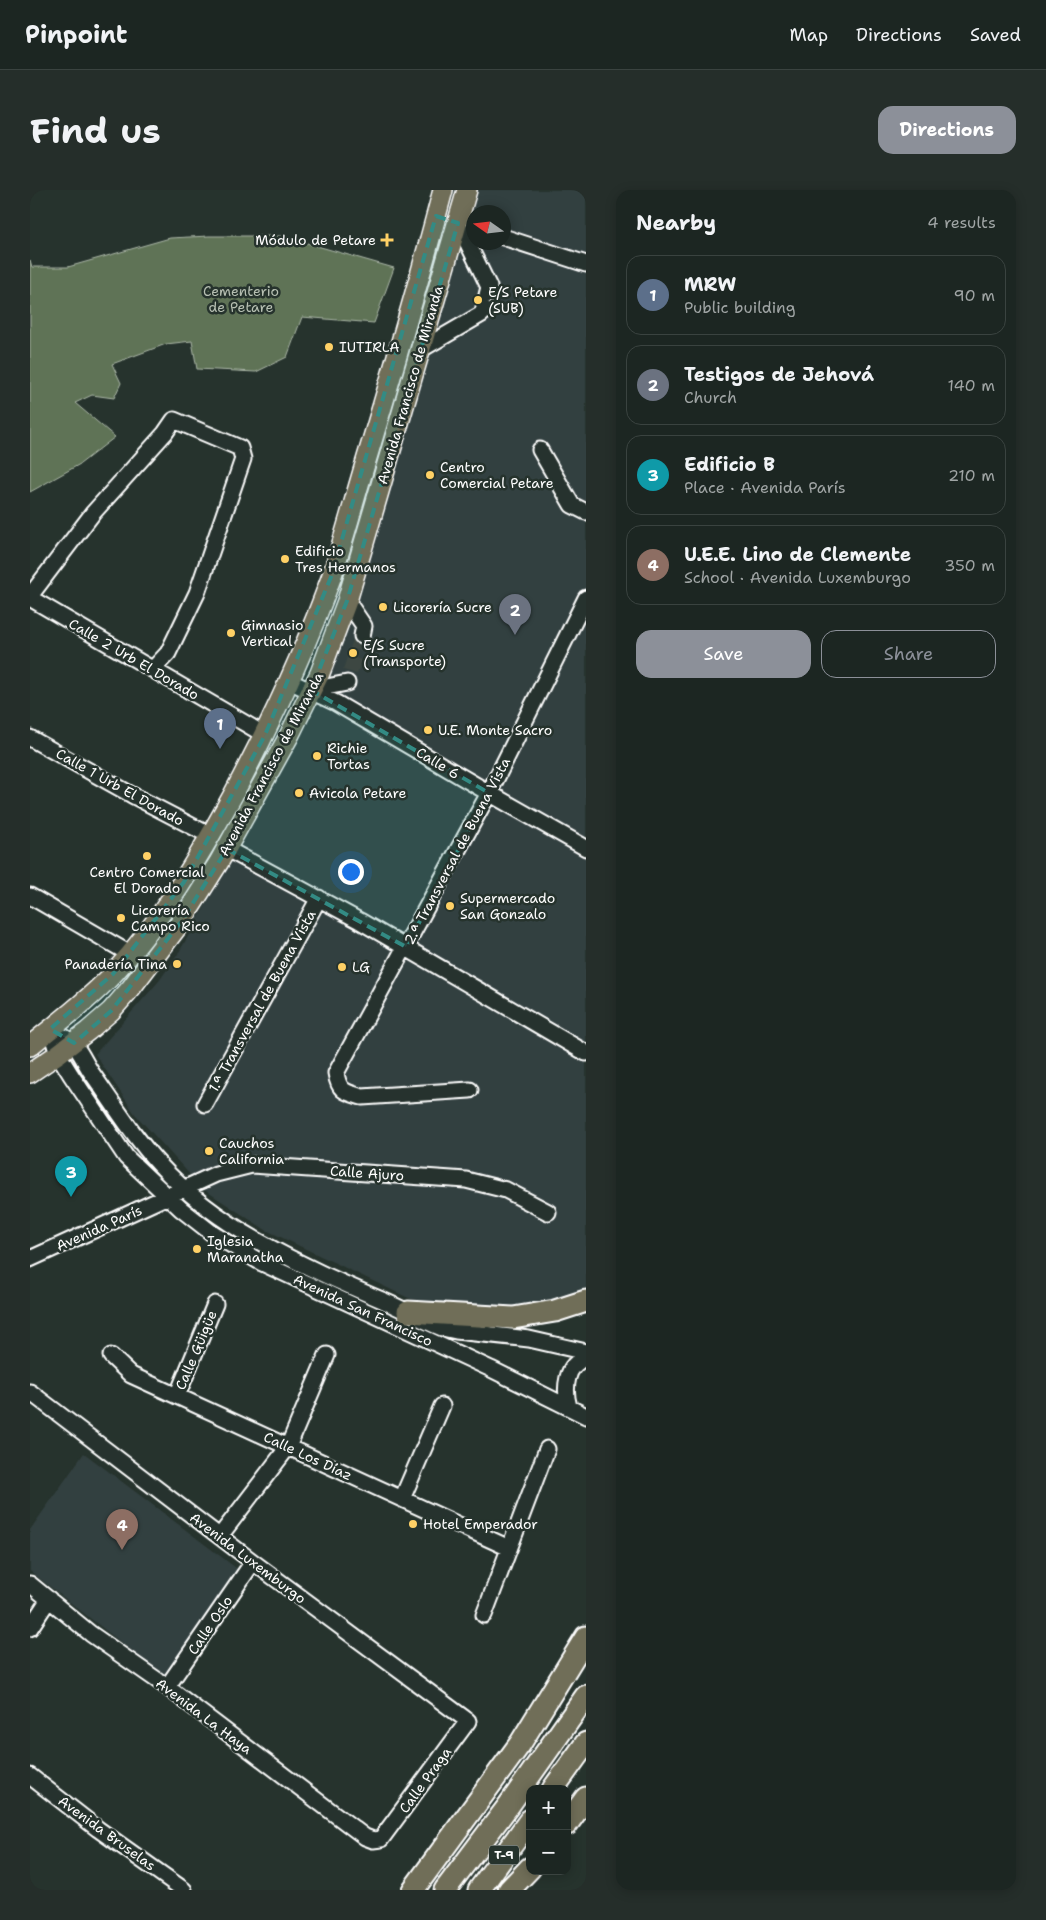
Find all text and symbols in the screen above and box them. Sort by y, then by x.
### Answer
text: Pinpoint [25,19,127,51]
text: Map [790,23,828,47]
text: Directions [856,23,942,47]
text: Saved [970,23,1021,47]
button: Directions [878,106,1016,154]
text: Find us [30,107,161,154]
north arrow [466,205,511,250]
text: Nearby [636,209,716,237]
text: 4 results [927,212,996,233]
place label: Módulo de Petare [255,231,376,249]
marker: Módulo de Petare [380,233,394,247]
text: MRW [684,272,736,297]
park label: Cementerio de Petare [203,282,279,316]
street label: Avenida Francisco de Miranda [373,283,447,486]
place label: E/S Petare (SUB) [488,283,557,317]
text: 1 [649,285,657,306]
text: 90 m [954,285,995,306]
marker: E/S Petare (SUB) [472,294,484,306]
text: Public building [684,297,796,318]
place label: IUTIRLA [339,338,399,356]
marker: IUTIRLA [323,341,335,353]
text: Testigos de Jehová [684,362,874,387]
text: 2 [647,375,659,396]
text: 140 m [948,375,995,396]
text: Church [684,387,737,408]
text: Edificio B [684,452,775,477]
place label: Centro Comercial Petare [440,458,554,492]
text: 3 [647,465,659,486]
text: 210 m [948,465,995,486]
marker: Centro Comercial Petare [424,469,436,481]
text: Place · Avenida París [684,477,846,498]
place label: Edificio Tres Hermanos [295,542,396,576]
text: U.E.E. Lino de Clemente [684,542,911,567]
marker: Edificio Tres Hermanos [279,553,291,565]
text: 4 [647,555,659,576]
text: 350 m [944,555,995,576]
text: School · Avenida Luxemburgo [684,567,911,588]
pin: 2 [499,594,531,635]
place label: Licorería Sucre [393,598,492,616]
marker: Licorería Sucre [377,601,389,613]
street label: Calle 2 Urb El Dorado [66,614,202,704]
place label: Gimnasio Vertical [241,616,303,650]
marker: Gimnasio Vertical [225,627,237,639]
button: Save [636,630,811,678]
button: Share [821,630,996,678]
place label: E/S Sucre (Transporte) [363,636,446,670]
marker: E/S Sucre (Transporte) [347,647,359,659]
street label: Avenida Francisco de Miranda [215,669,327,859]
pin: 1 [204,708,236,749]
place label: U.E. Monte Sacro [438,721,552,739]
marker: U.E. Monte Sacro [422,724,434,736]
place label: Richie Tortas [327,739,370,773]
street label: Calle 6 [413,743,463,783]
street label: Calle 1 Urb El Dorado [53,744,187,830]
marker: Richie Tortas [311,750,323,762]
street label: 2.ª Transversal de Buena Vista [400,754,514,948]
place label: Avicola Petare [309,784,406,802]
marker: Avicola Petare [293,787,305,799]
marker: Centro Comercial El Dorado [141,850,153,862]
your location [338,859,364,885]
place label: Centro Comercial El Dorado [89,863,205,897]
place label: Supermercado San Gonzalo [460,889,555,923]
marker: Supermercado San Gonzalo [444,900,456,912]
place label: Licorería Campo Rico [131,901,210,935]
street label: 1.ª Transversal de Buena Vista [204,907,320,1095]
marker: Licorería Campo Rico [115,912,127,924]
place label: Panadería Tina [65,955,167,973]
marker: Panadería Tina [171,958,183,970]
place label: LG [352,958,370,976]
marker: LG [336,961,348,973]
place label: Cauchos California [219,1134,284,1168]
marker: Cauchos California [203,1145,215,1157]
pin: 3 [55,1156,87,1197]
street label: Calle Ajuro [329,1161,405,1185]
street label: Avenida París [53,1201,145,1255]
place label: Iglesia Maranatha [207,1232,284,1266]
marker: Iglesia Maranatha [191,1243,203,1255]
street label: Avenida San Francisco [290,1270,436,1350]
street label: Calle Güigüe [171,1307,221,1393]
street label: Calle Los Díaz [261,1428,355,1484]
street label: Avenida Luxemburgo [186,1508,310,1608]
pin: 4 [106,1509,138,1550]
place label: Hotel Emperador [423,1515,538,1533]
marker: Hotel Emperador [407,1518,419,1530]
street label: Calle Oslo [184,1592,236,1658]
street label: Avenida La Haya [152,1674,256,1758]
street label: Calle Praga [395,1743,455,1817]
map controls [526,1785,571,1875]
button: + [526,1785,571,1830]
street label: Avenida Bruselas [55,1792,159,1874]
button: − [526,1830,571,1875]
road number: T-9 [489,1846,519,1864]

